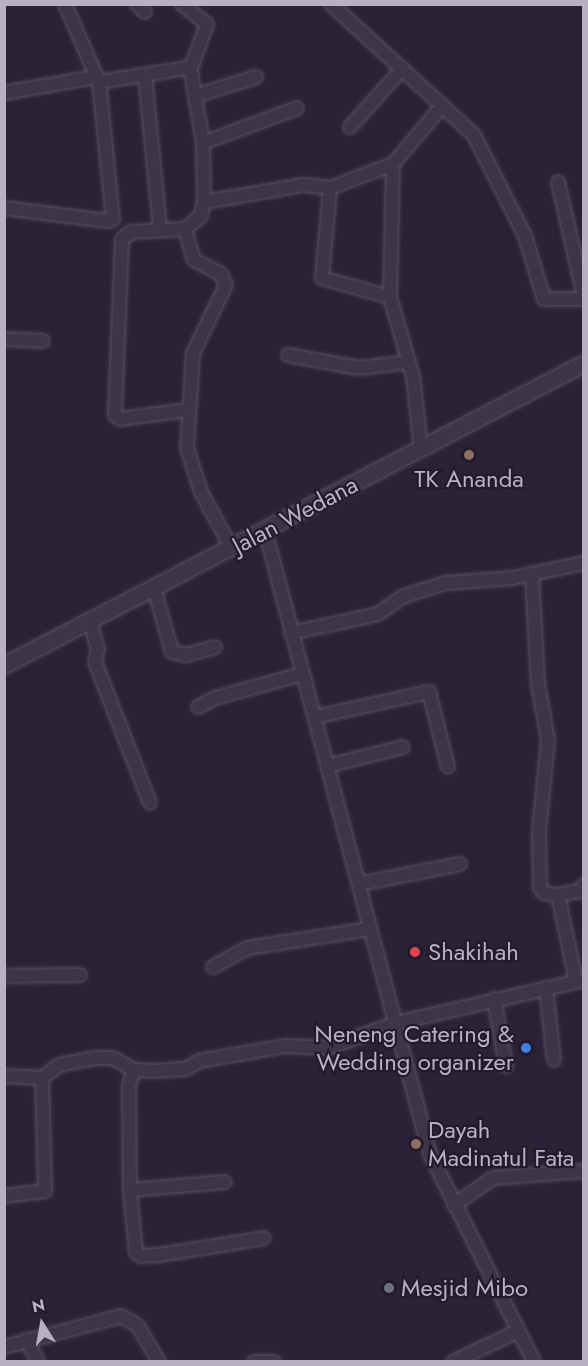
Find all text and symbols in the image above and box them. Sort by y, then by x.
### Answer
marker: TK Ananda [462,448,476,462]
place label: TK Ananda [414,465,524,493]
street label: Jalan Wedana [227,470,363,560]
place label: Shakihah [428,938,519,966]
marker: Shakihah [406,943,424,961]
place label: Neneng Catering & Wedding organizer [314,1020,514,1076]
marker: Neneng Catering & Wedding organizer [519,1041,533,1055]
place label: Dayah Madinatul Fata [428,1116,574,1172]
marker: Dayah Madinatul Fata [409,1137,423,1151]
place label: Mesjid Mibo [401,1274,528,1302]
marker: Mesjid Mibo [382,1281,396,1295]
text: N [30,1293,47,1318]
north arrow [12,1294,72,1354]

